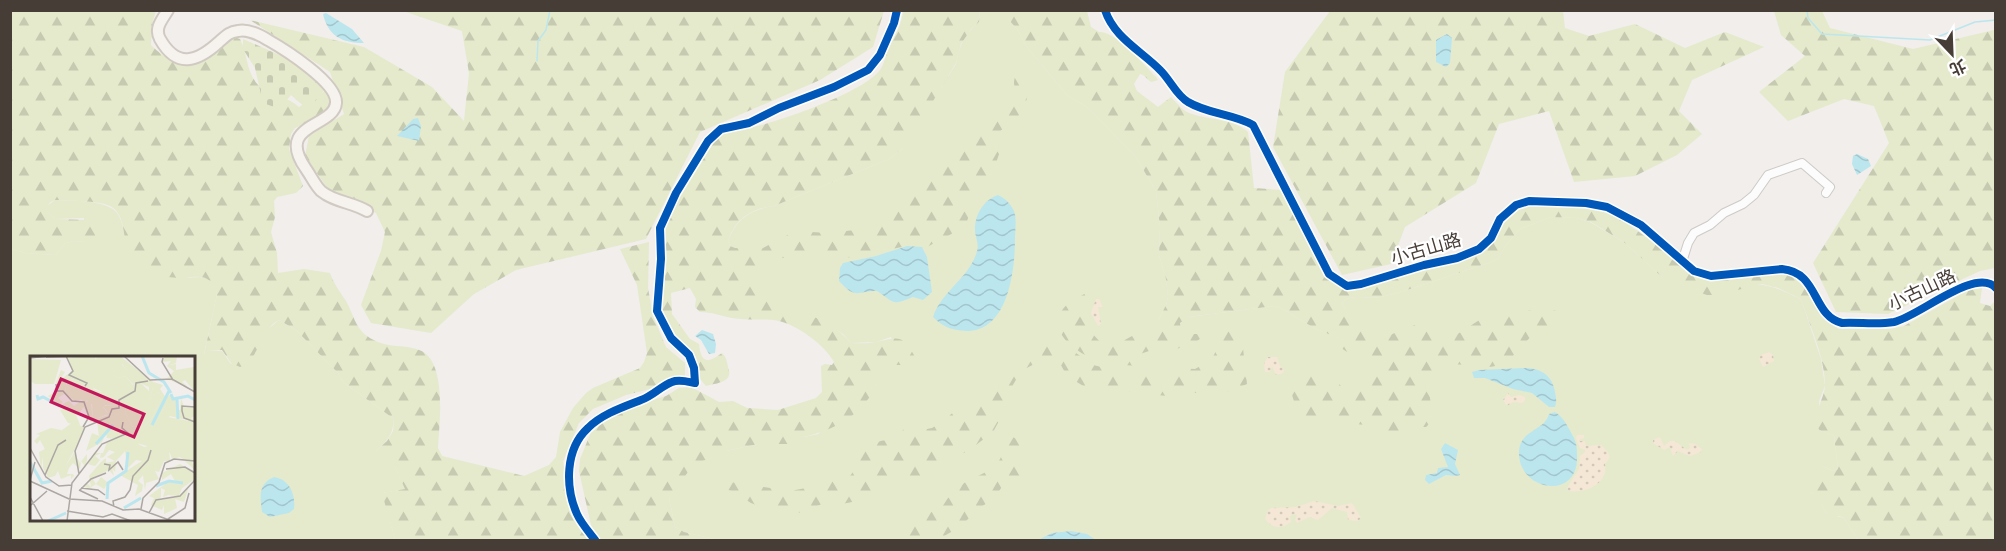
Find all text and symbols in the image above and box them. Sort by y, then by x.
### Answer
north arrow [1922,24,1982,84]
text: 北 [1947,55,1969,80]
street label: 小古山路 [1388,228,1464,269]
street label: 小古山路 [1884,264,1959,315]
inset map [30,356,195,521]

